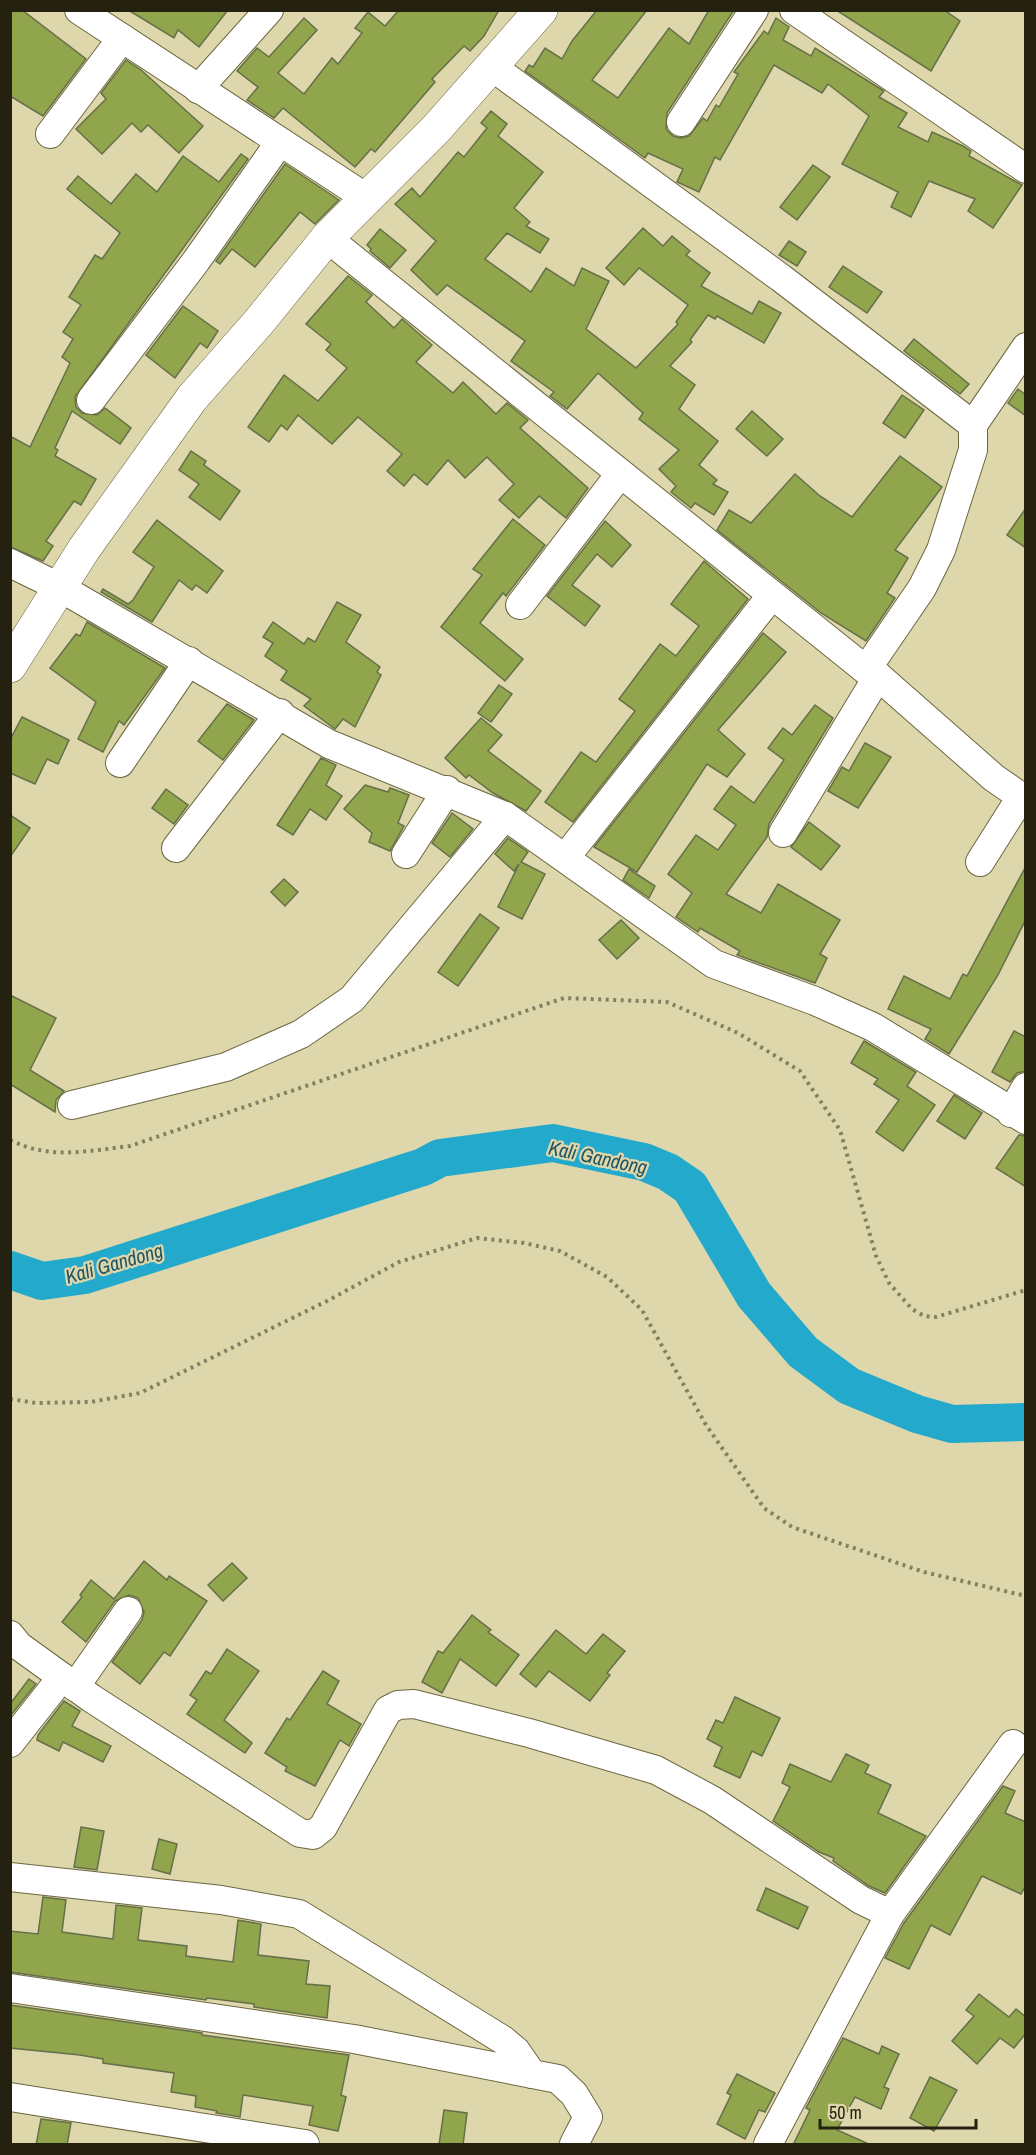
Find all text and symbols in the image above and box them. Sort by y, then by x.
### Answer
water label: Kali Gandong [546,1133,650,1181]
water label: Kali Gandong [62,1236,166,1290]
scale bar [820,2092,976,2130]
text: 50 m [829,2100,862,2125]

